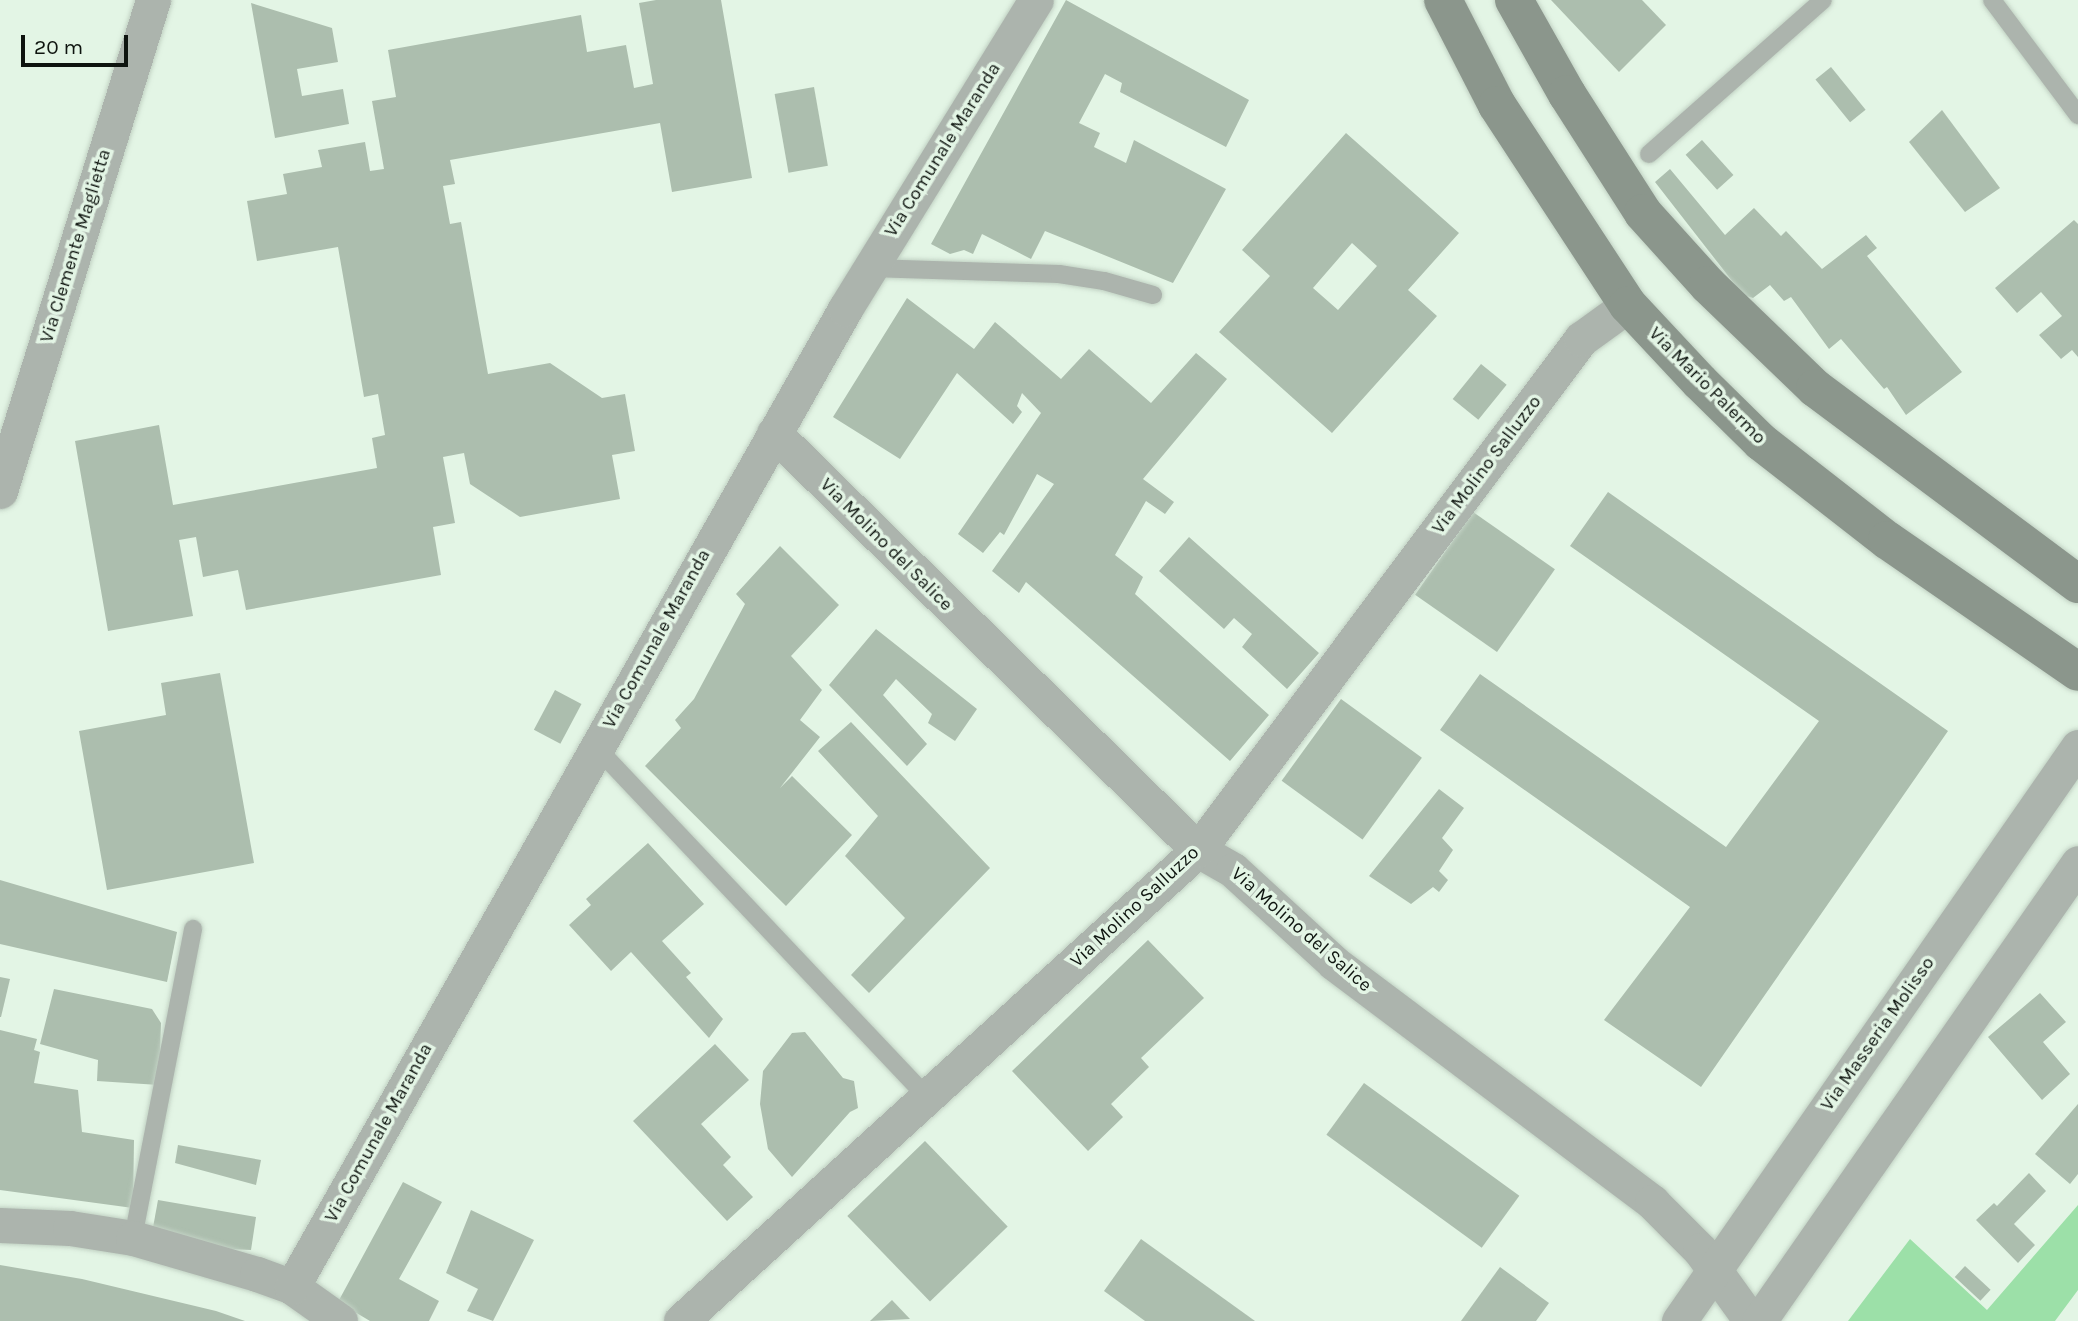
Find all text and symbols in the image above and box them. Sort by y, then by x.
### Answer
scale bar [24,21,131,65]
text: 20 m [34,35,83,59]
street label: Via Comunale Maranda [880,59,1006,241]
street label: Via Clemente Maglietta [36,146,116,346]
street label: Via Mario Palermo [1644,323,1770,449]
street label: Via Molino Salluzzo [1427,391,1547,539]
street label: Via Molino del Salice [815,474,957,616]
street label: Via Comunale Maranda [598,545,716,733]
street label: Via Molino Salluzzo [1066,841,1204,973]
street label: Via Molino del Salice [1226,863,1376,997]
street label: Via Masseria Molisso [1816,953,1940,1115]
street label: Via Comunale Maranda [320,1039,438,1227]

